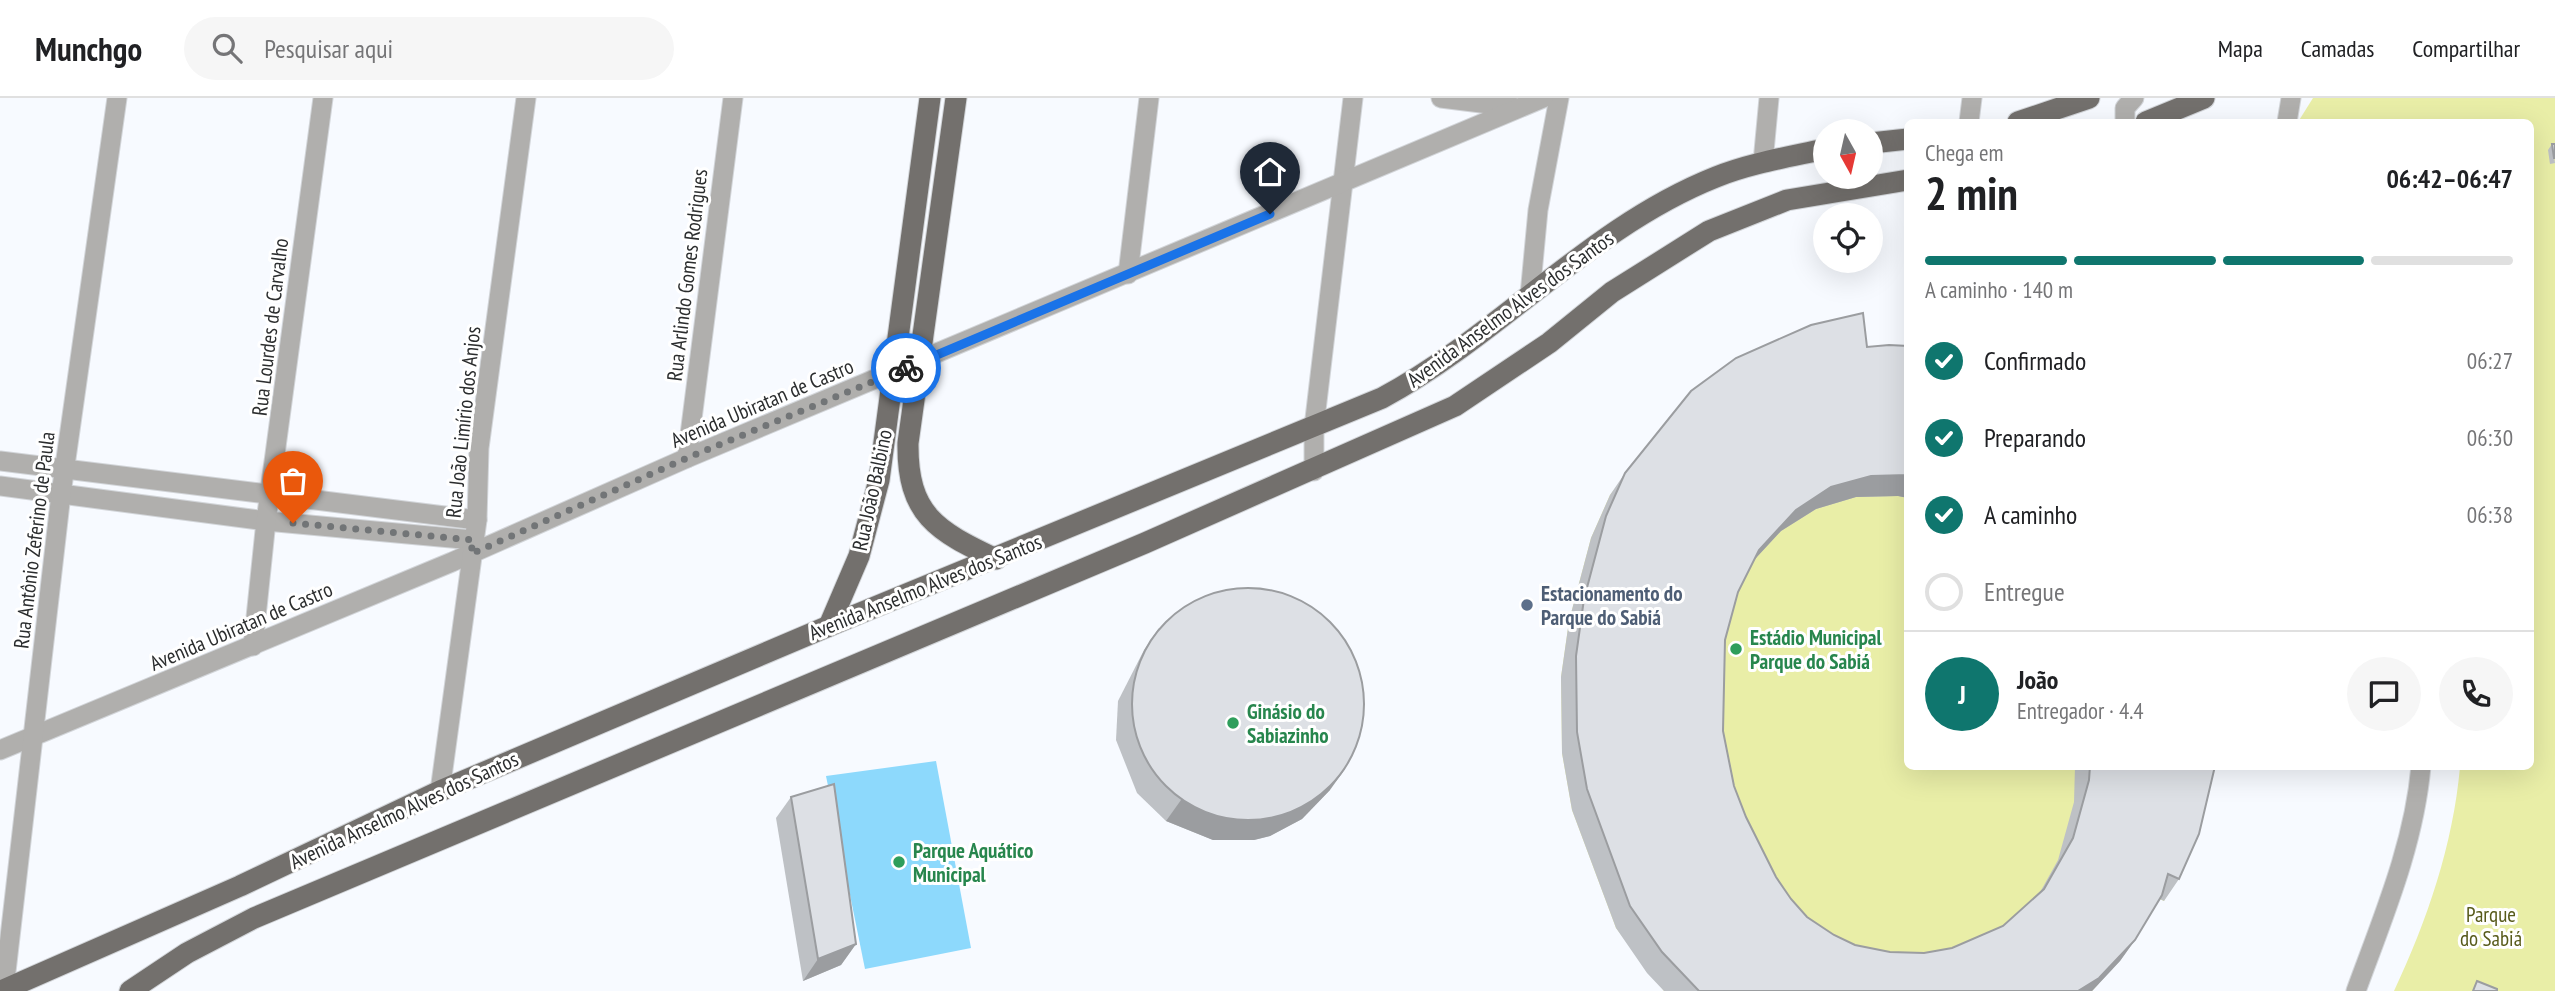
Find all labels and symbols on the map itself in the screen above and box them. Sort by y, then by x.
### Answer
north arrow [1813,119,1883,189]
pin [1240,142,1300,214]
street label: Rua Arlindo Gomes Rodrigues [661,167,713,383]
street label: Avenida Anselmo Alves dos Santos [1401,225,1619,393]
street label: Rua Lourdes de Carvalho [246,237,294,417]
street label: Rua João Limírio dos Anjos [440,325,486,519]
courier [871,333,941,403]
street label: Avenida Ubiratan de Castro [666,352,858,454]
street label: Rua João Balbino [846,427,898,553]
street label: Rua Antônio Zeferino de Paula [7,430,61,650]
pin [263,451,323,523]
street label: Avenida Anselmo Alves dos Santos [805,528,1045,646]
street label: Avenida Ubiratan de Castro [145,575,337,677]
place label: Estacionamento do Parque do Sabiá [1541,580,1682,631]
marker: Estacionamento do Parque do Sabiá [1519,597,1535,613]
place label: Estádio Municipal Parque do Sabiá [1750,624,1882,675]
marker: Estádio Municipal Parque do Sabiá [1728,641,1744,657]
place label: Ginásio do Sabiazinho [1247,698,1329,749]
marker: Ginásio do Sabiazinho [1225,715,1241,731]
street label: Avenida Anselmo Alves dos Santos [285,745,523,875]
place label: Parque Aquático Municipal [913,837,1033,888]
marker: Parque Aquático Municipal [891,854,907,870]
park label: Parque do Sabiá [2460,901,2522,952]

